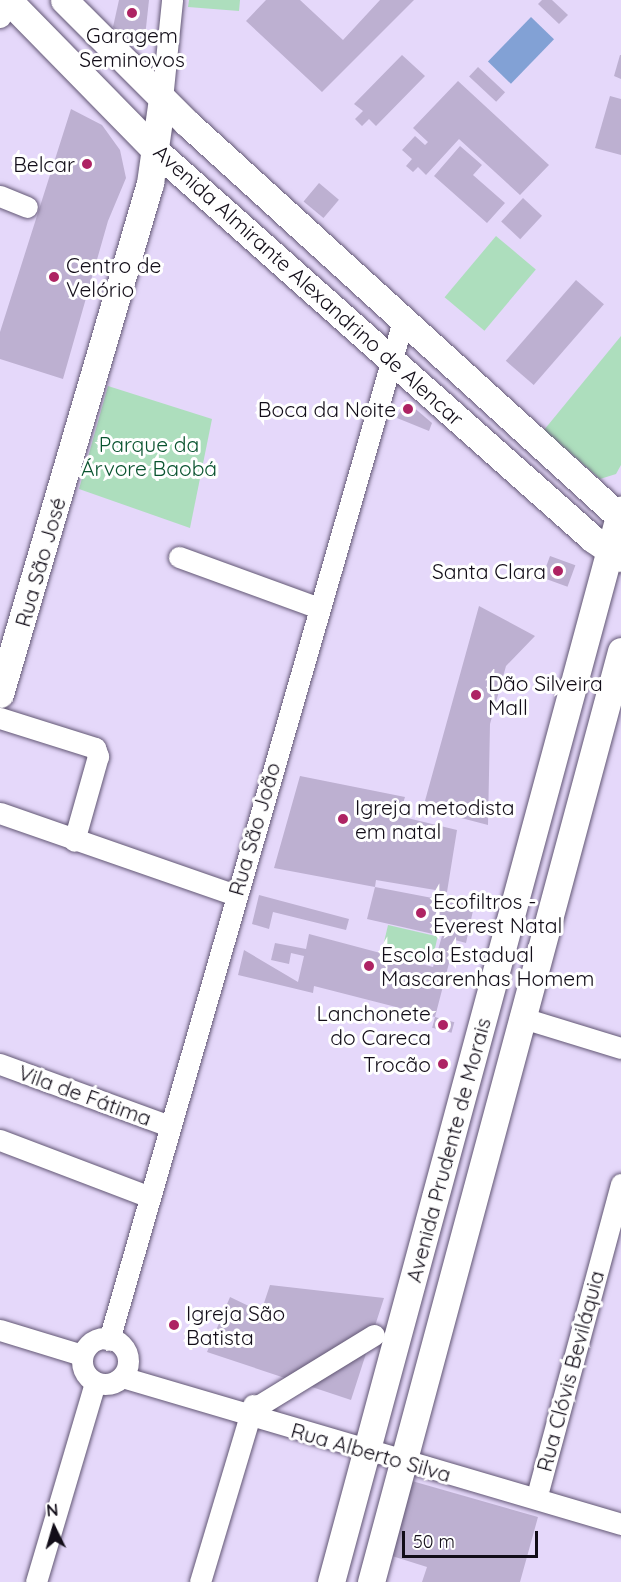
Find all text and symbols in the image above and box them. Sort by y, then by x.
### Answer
marker: Garagem Seminovos [125,6,139,20]
place label: Garagem Seminovos [79,22,185,72]
street label: Avenida Almirante Alexandrino de Alencar [149,139,469,431]
place label: Belcar [13,151,75,177]
marker: Belcar [80,157,94,171]
place label: Centro de Velório [66,252,161,302]
marker: Centro de Velório [47,270,61,284]
place label: Boca da Noite [258,396,396,422]
marker: Boca da Noite [401,402,415,416]
park label: Parque da Árvore Baobá [81,431,217,481]
street label: Rua São José [9,494,71,630]
place label: Santa Clara [432,558,546,584]
marker: Santa Clara [551,564,565,578]
place label: Dão Silveira Mall [488,670,603,720]
marker: Dão Silveira Mall [469,688,483,702]
street label: Rua São João [223,760,285,898]
place label: Igreja metodista em natal [355,794,515,844]
marker: Igreja metodista em natal [336,812,350,826]
place label: Ecofiltros - Everest Natal [433,888,562,938]
marker: Ecofiltros - Everest Natal [414,906,428,920]
place label: Escola Estadual Mascarenhas Homem [381,941,594,991]
marker: Escola Estadual Mascarenhas Homem [362,959,376,973]
place label: Lanchonete do Careca [317,1000,431,1050]
street label: Avenida Prudente de Morais [401,1015,495,1285]
marker: Lanchonete do Careca [436,1018,450,1032]
place label: Trocão [363,1051,431,1077]
marker: Trocão [436,1057,450,1071]
street label: Vila de Fátima [15,1059,155,1131]
street label: Rua Clóvis Beviláquia [531,1268,609,1474]
place label: Igreja São Batista [186,1300,285,1350]
marker: Igreja São Batista [167,1318,181,1332]
street label: Rua Alberto Silva [288,1417,454,1487]
north arrow [24,1498,84,1558]
text: N [46,1500,59,1521]
scale bar [405,1519,542,1557]
text: 50 m [413,1530,455,1553]

